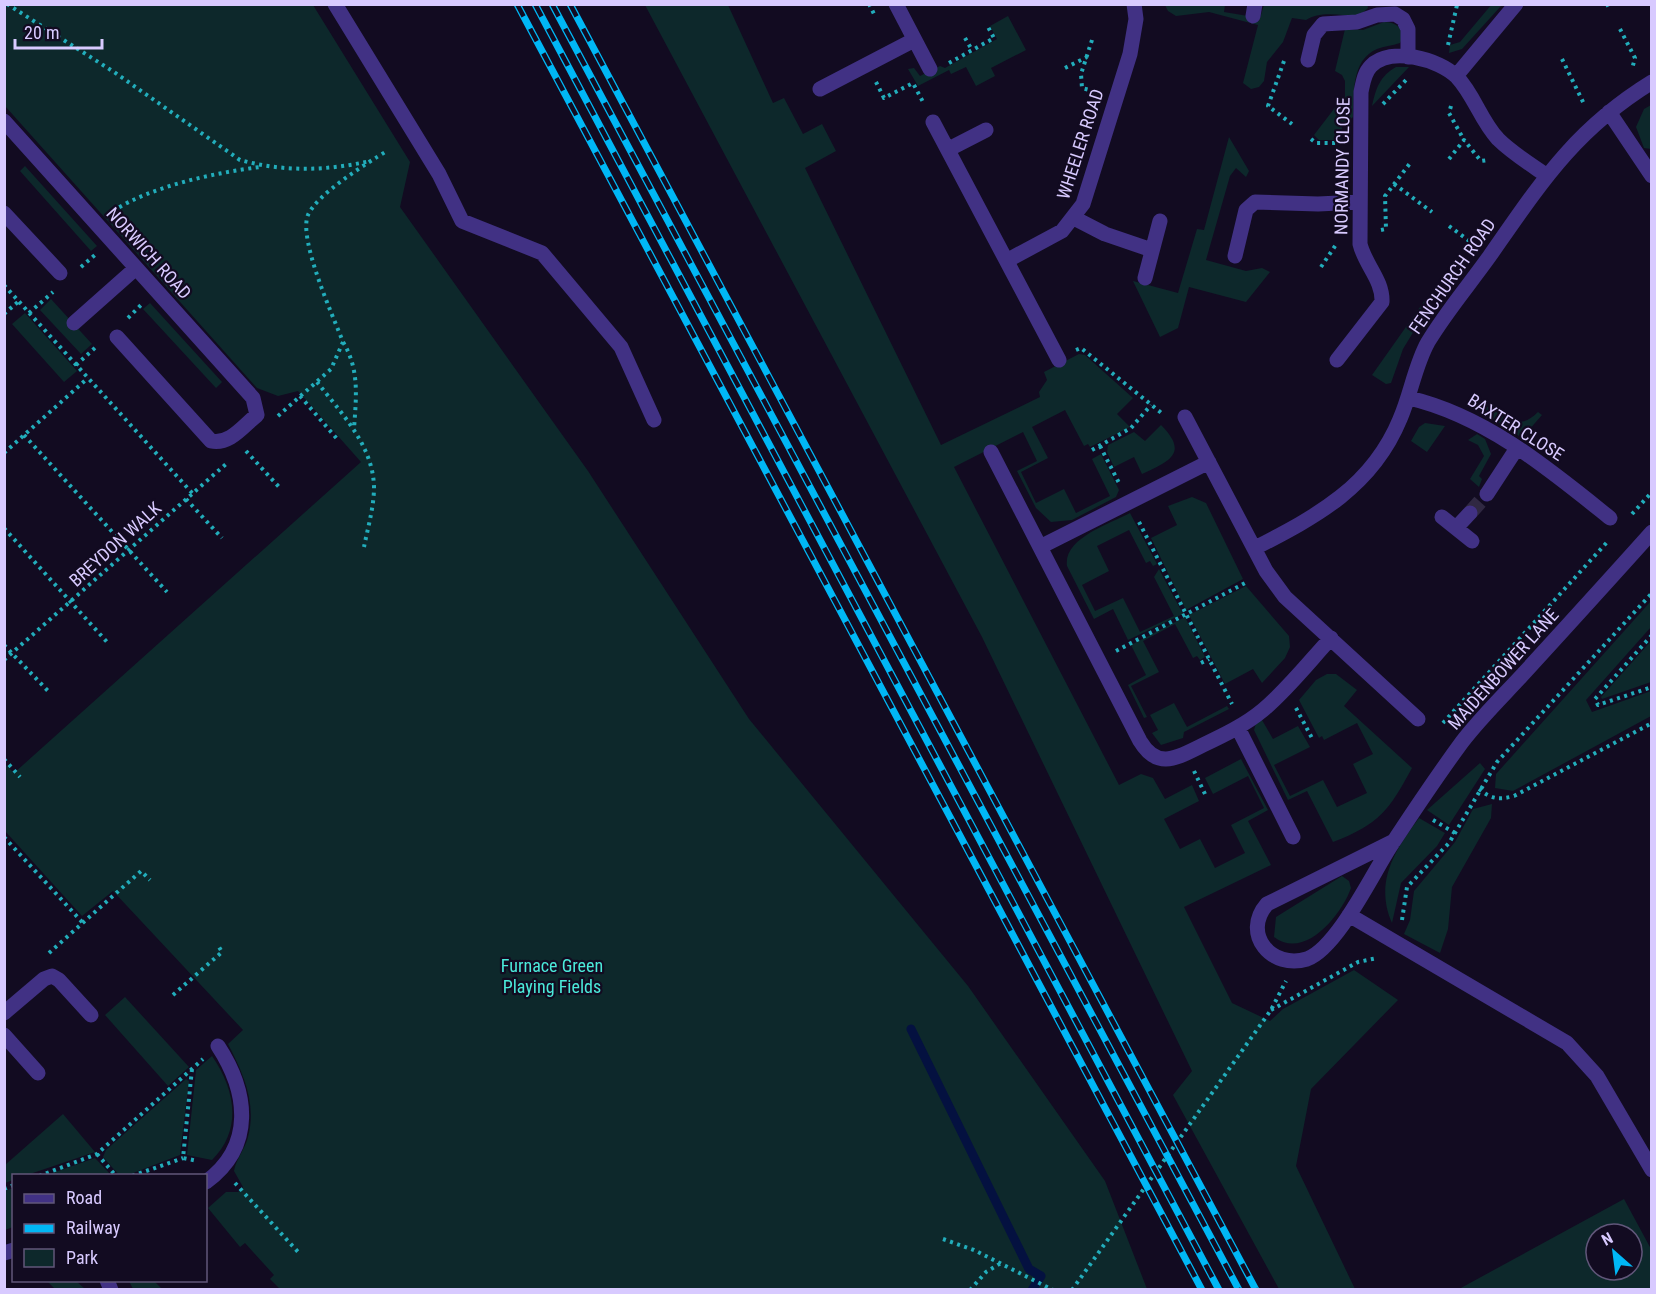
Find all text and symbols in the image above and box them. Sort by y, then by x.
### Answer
scale bar [15,12,102,50]
text: 20 m [24,22,59,43]
street label: WHEELER ROAD [1052,86,1108,202]
street label: NORMANDY CLOSE [1330,97,1354,235]
street label: NORWICH ROAD [102,203,196,303]
street label: FENCHURCH ROAD [1404,214,1500,338]
street label: BAXTER CLOSE [1464,389,1568,465]
street label: BREYDON WALK [65,497,165,591]
street label: MAIDENBOWER LANE [1443,604,1563,734]
park label: Furnace Green Playing Fields [501,955,603,997]
legend [12,1174,207,1282]
text: Road [66,1187,102,1208]
text: Railway [66,1217,121,1238]
north arrow [1584,1222,1644,1282]
text: N [1598,1229,1616,1250]
text: Park [66,1247,98,1268]

